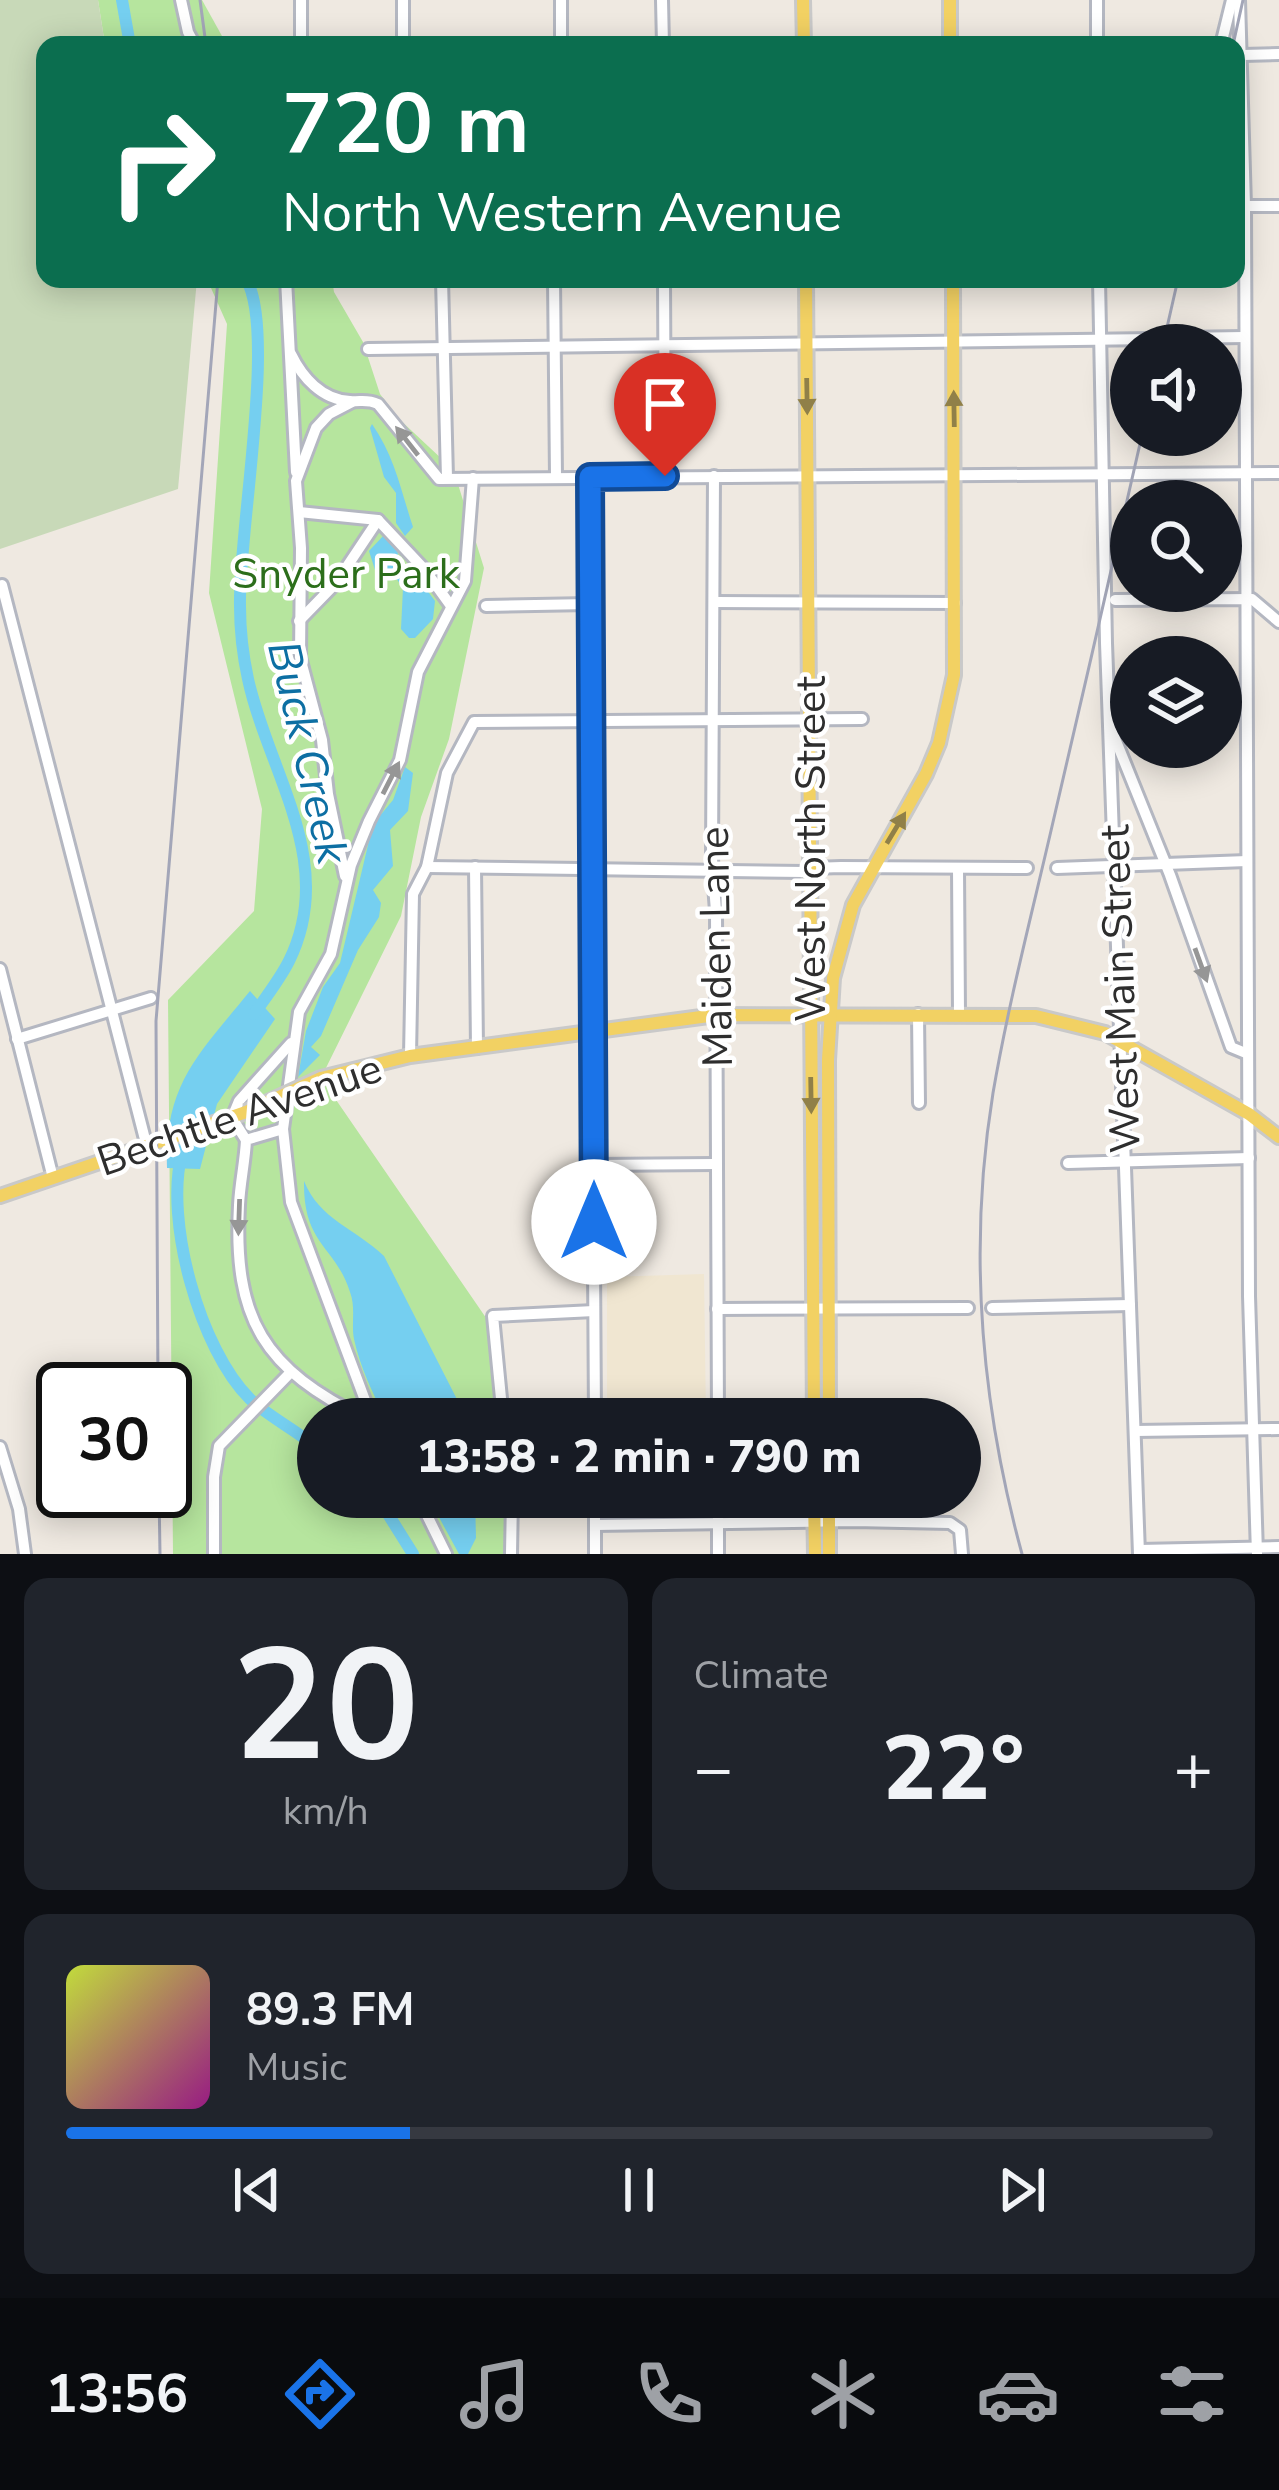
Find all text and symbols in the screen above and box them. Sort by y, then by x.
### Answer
text: 720 m [282,67,530,182]
icon: right [84,84,240,240]
text: North Western Avenue [282,176,842,250]
map controls [1110,324,1242,768]
button: sound [1110,324,1242,456]
pin [614,353,716,476]
icon: arrive [632,371,698,437]
one-way arrow [797,378,817,416]
one-way arrow [944,389,964,427]
one-way arrow [395,425,419,457]
button: search [1110,480,1242,612]
park label: Snyder Park [232,546,461,603]
water label: Buck Creek [252,635,363,871]
button: layers [1110,636,1242,768]
street label: West North Street [783,676,840,1022]
one-way arrow [380,760,401,795]
one-way arrow [885,811,906,845]
street label: West Main Street [1086,823,1155,1154]
street label: Maiden Lane [686,826,747,1068]
one-way arrow [1193,948,1211,984]
street label: Bechtle Avenue [90,1040,389,1191]
one-way arrow [801,1077,821,1115]
position arrow [531,1159,657,1285]
one-way arrow [230,1199,249,1237]
speed limit sign: 30 [36,1362,192,1518]
text: 13:58 · 2 min · 790 m [416,1427,862,1488]
text: 20 [232,1600,419,1813]
text: Climate [694,1649,829,1702]
text: 22° [882,1708,1025,1831]
text: − [694,1724,733,1814]
text: + [1173,1724,1213,1814]
text: km/h [283,1785,369,1838]
text: 89.3 FM [246,1980,415,2041]
text: Music [246,2041,347,2094]
icon: previous [224,2157,290,2223]
icon: pause [606,2157,672,2223]
icon: next [989,2157,1055,2223]
icon: directions [278,2352,362,2436]
icon: music [453,2352,537,2436]
icon: phone [627,2352,711,2436]
icon: climate [801,2352,885,2436]
icon: car [976,2352,1060,2436]
icon: filters [1150,2352,1234,2436]
text: 13:56 [45,2357,188,2431]

